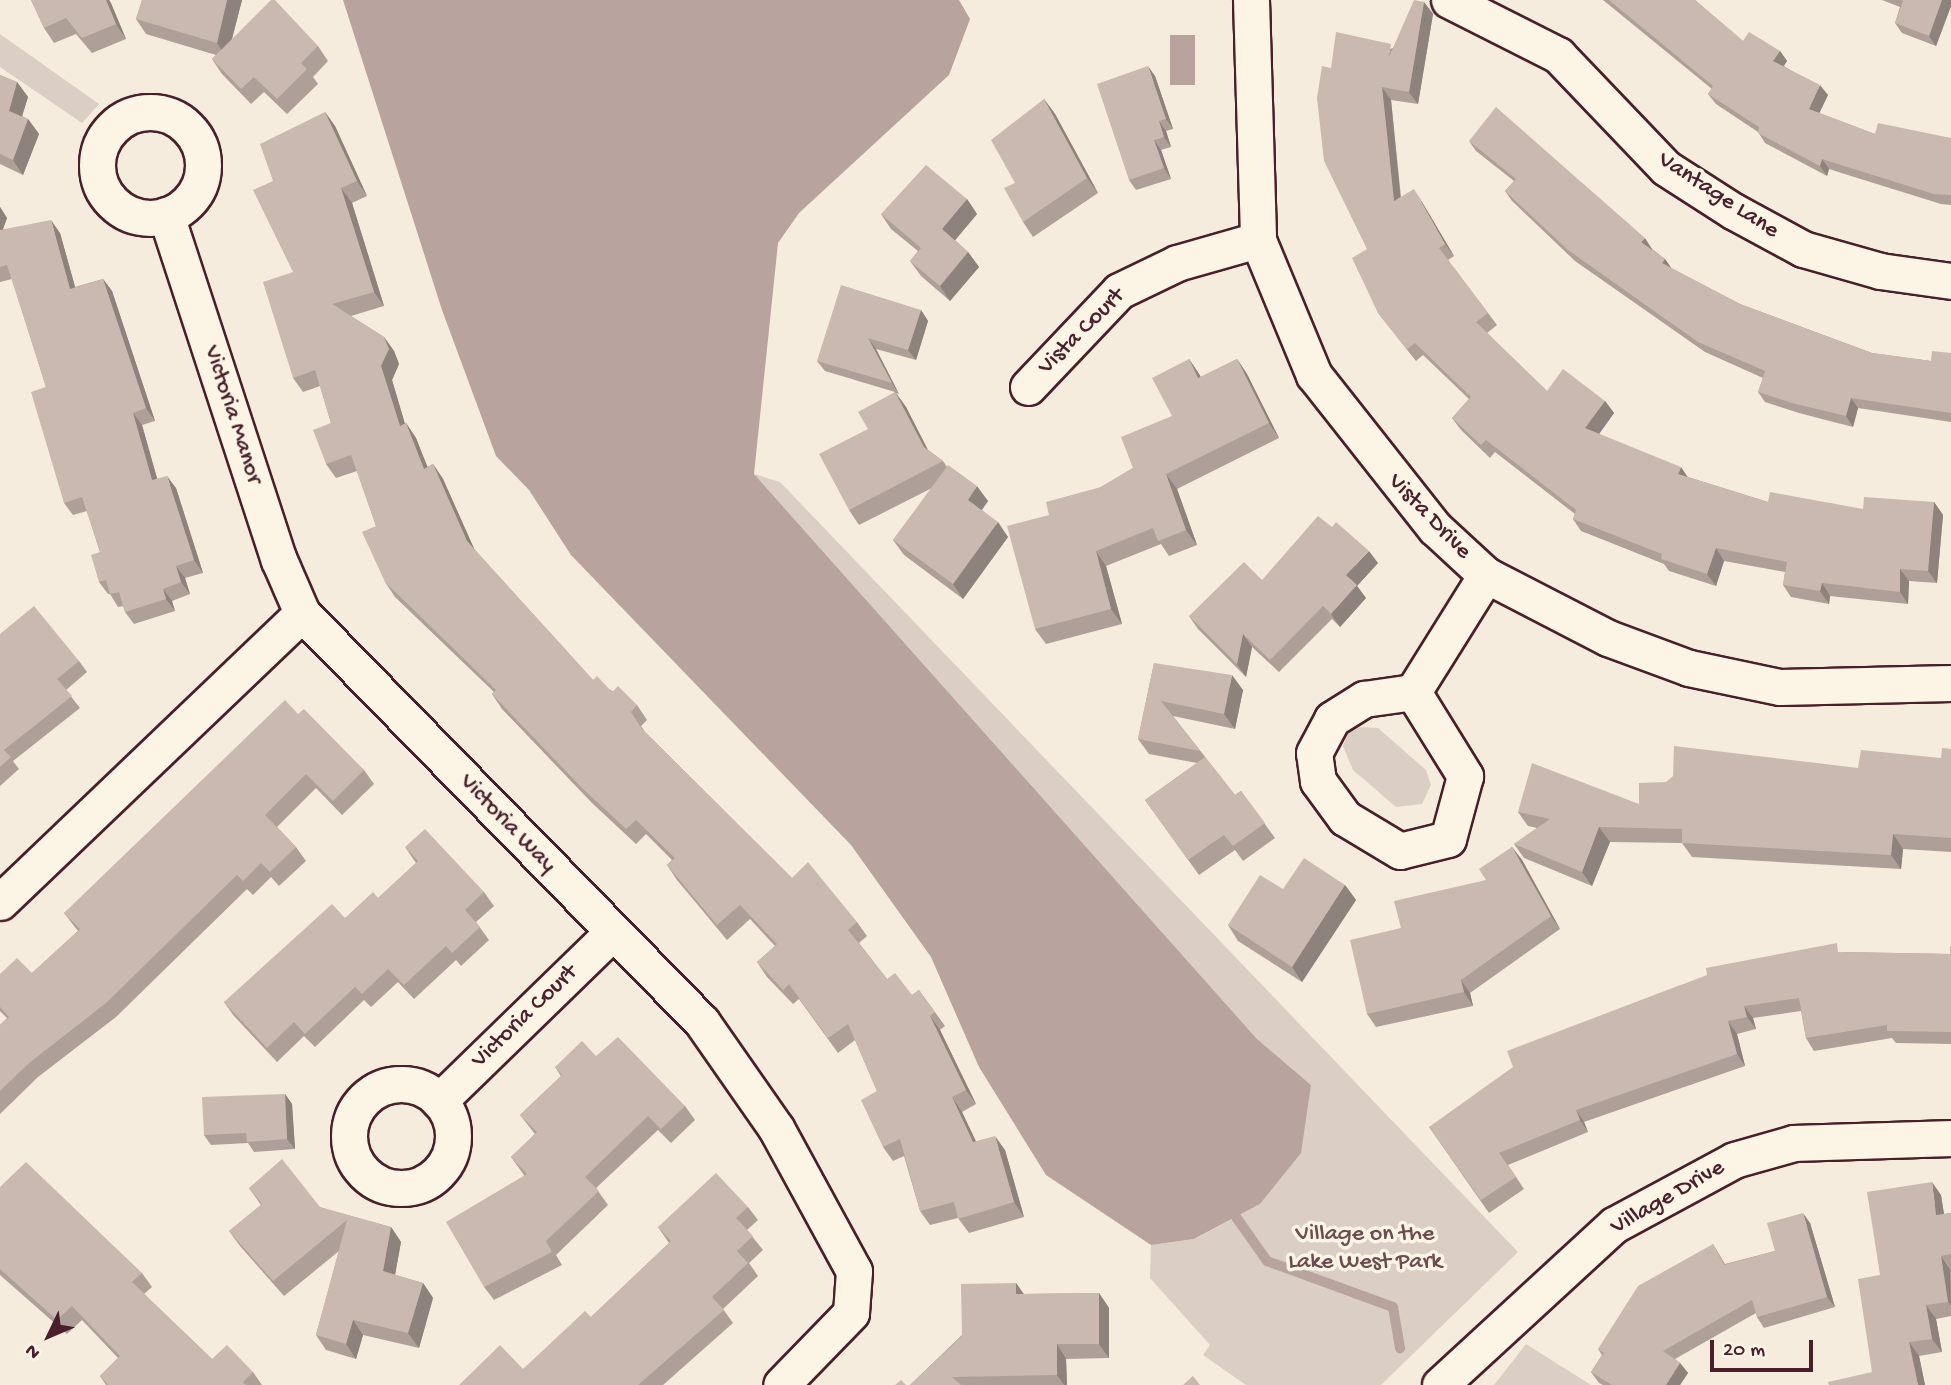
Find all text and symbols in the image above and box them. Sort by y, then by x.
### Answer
street label: Vantage Lane [1652,146,1784,246]
street label: Vista Court [1032,282,1132,382]
street label: Victoria Manor [196,342,268,488]
street label: Vista Drive [1381,468,1477,566]
street label: Victoria Way [452,768,562,880]
street label: Victoria Court [466,959,584,1075]
street label: Village Drive [1606,1154,1730,1242]
park label: Village on the Lake West Park [1288,1221,1442,1277]
north arrow [14,1301,84,1371]
scale bar [1713,1326,1816,1370]
text: N [21,1338,46,1363]
text: 20 m [1723,1339,1765,1364]

